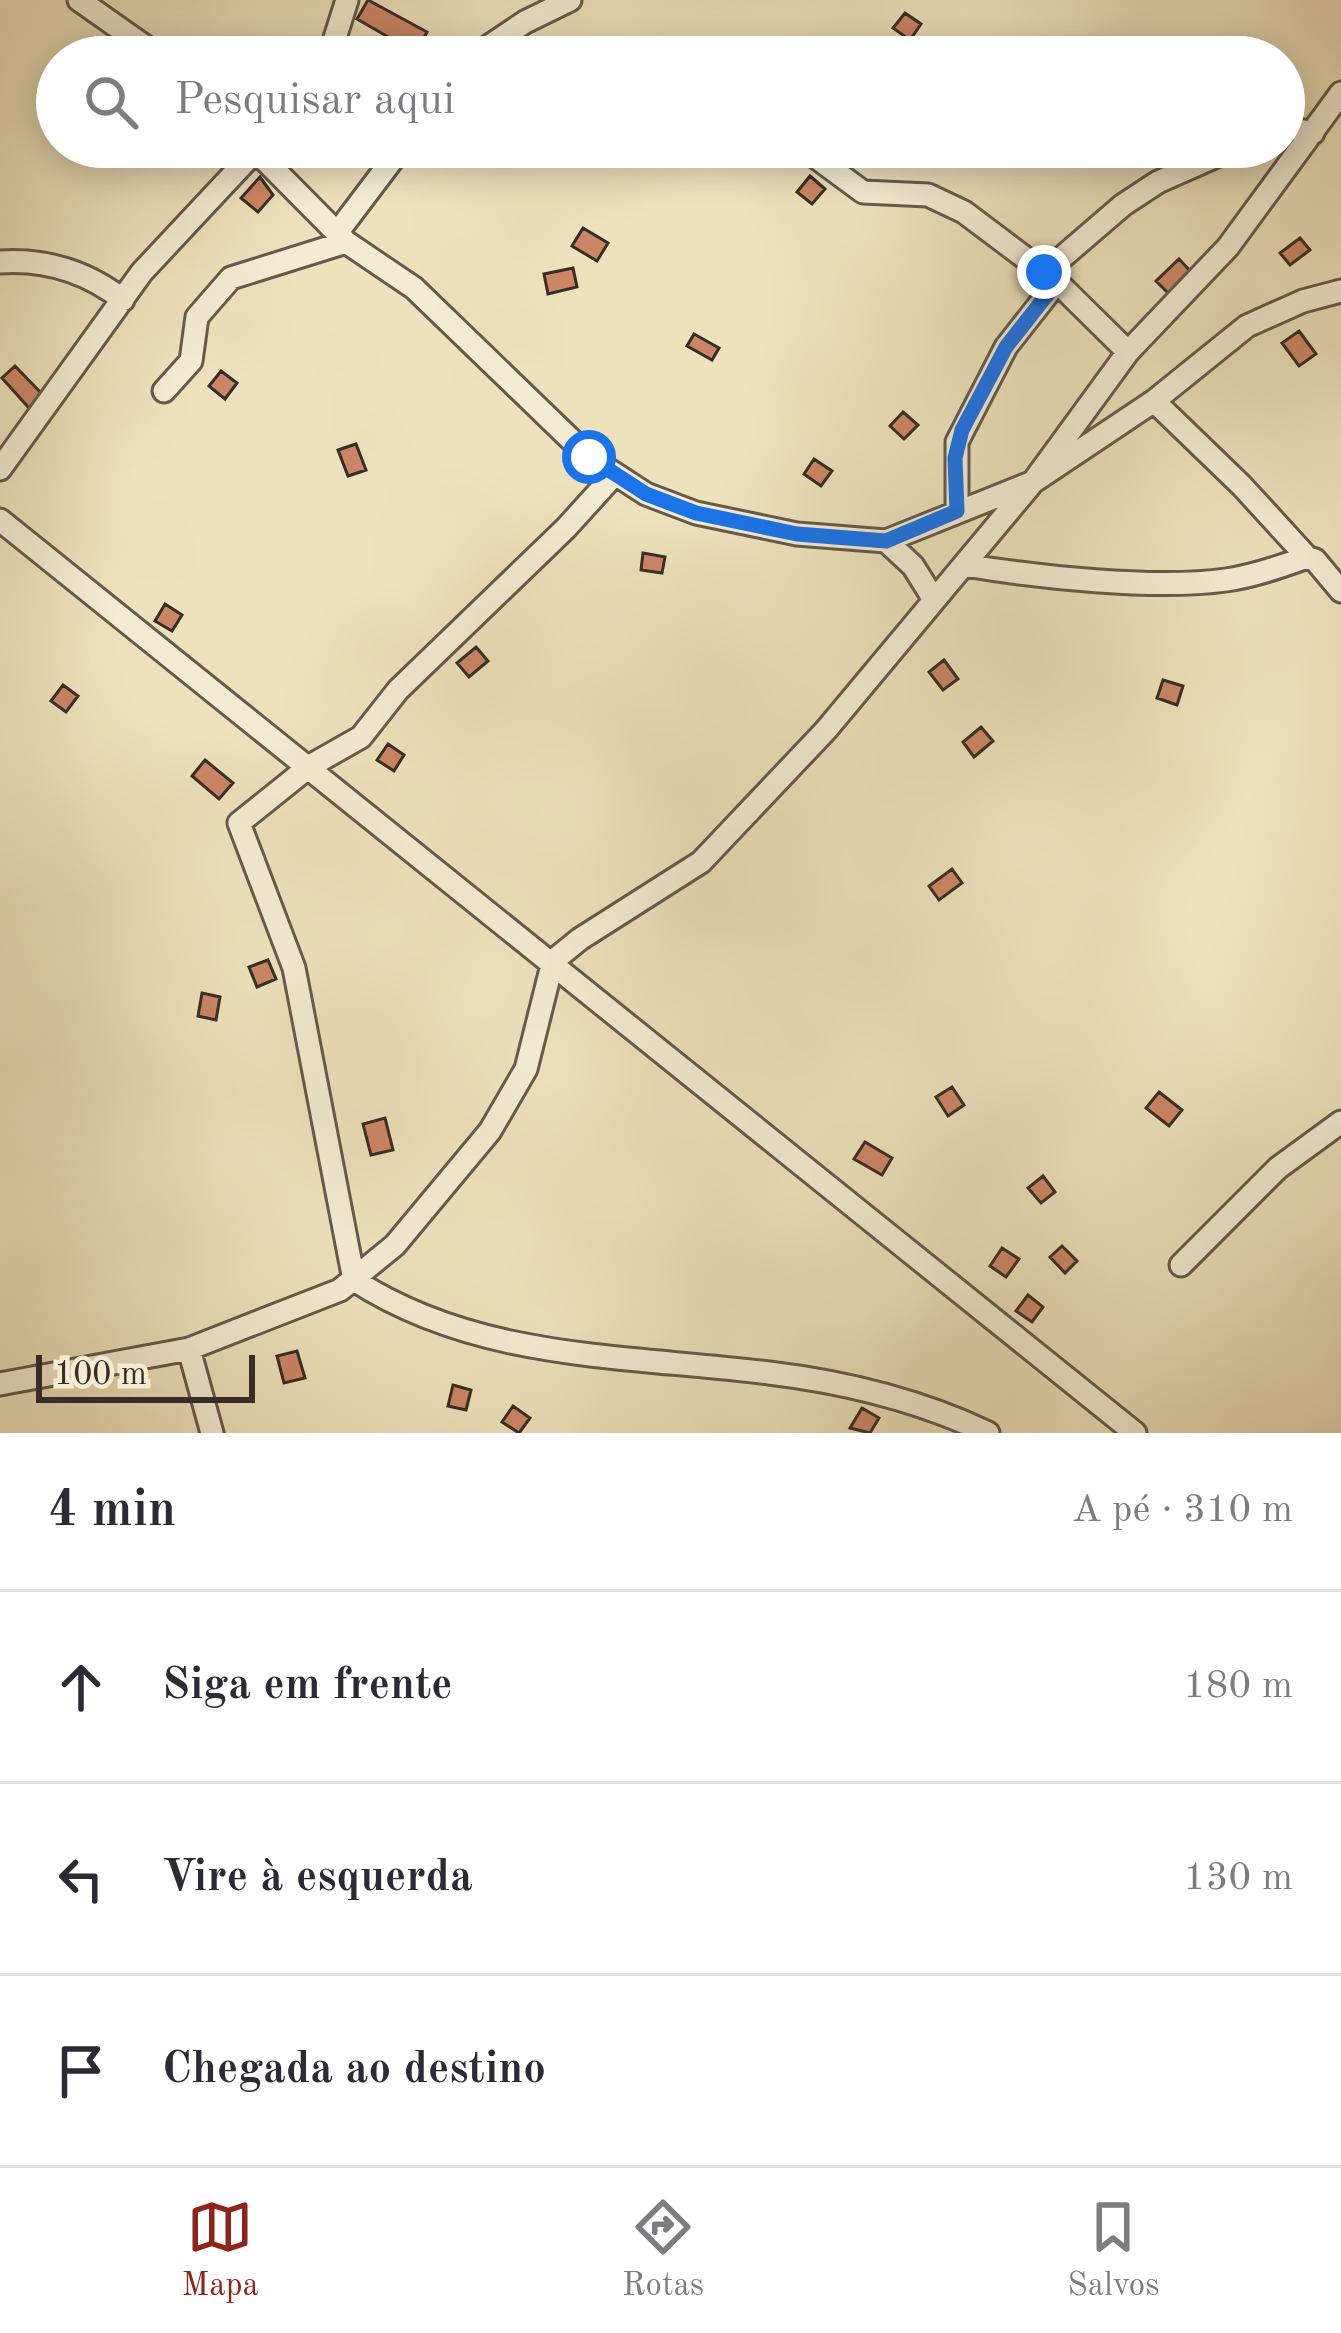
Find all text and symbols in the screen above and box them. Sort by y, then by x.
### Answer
search box [36,36,1305,168]
icon: search [78,69,144,135]
text: Pesquisar aqui [174,79,455,124]
route end [1017,245,1071,299]
route start [562,430,616,484]
scale bar [36,1349,255,1402]
text: 100 m [54,1359,147,1392]
text: 4 min [48,1486,176,1537]
text: A pé · 310 m [1072,1491,1293,1530]
icon: ahead [48,1654,114,1720]
text: Siga em frente [162,1664,453,1709]
text: 180 m [1183,1667,1293,1706]
icon: left [48,1846,114,1912]
text: Vire à esquerda [162,1856,473,1901]
text: 130 m [1183,1859,1293,1898]
icon: arrive [48,2038,114,2104]
text: Chegada ao destino [162,2048,546,2093]
tab: Mapa [182,2194,259,2307]
tab: Rotas [622,2194,704,2307]
tab: Salvos [1067,2194,1159,2307]

